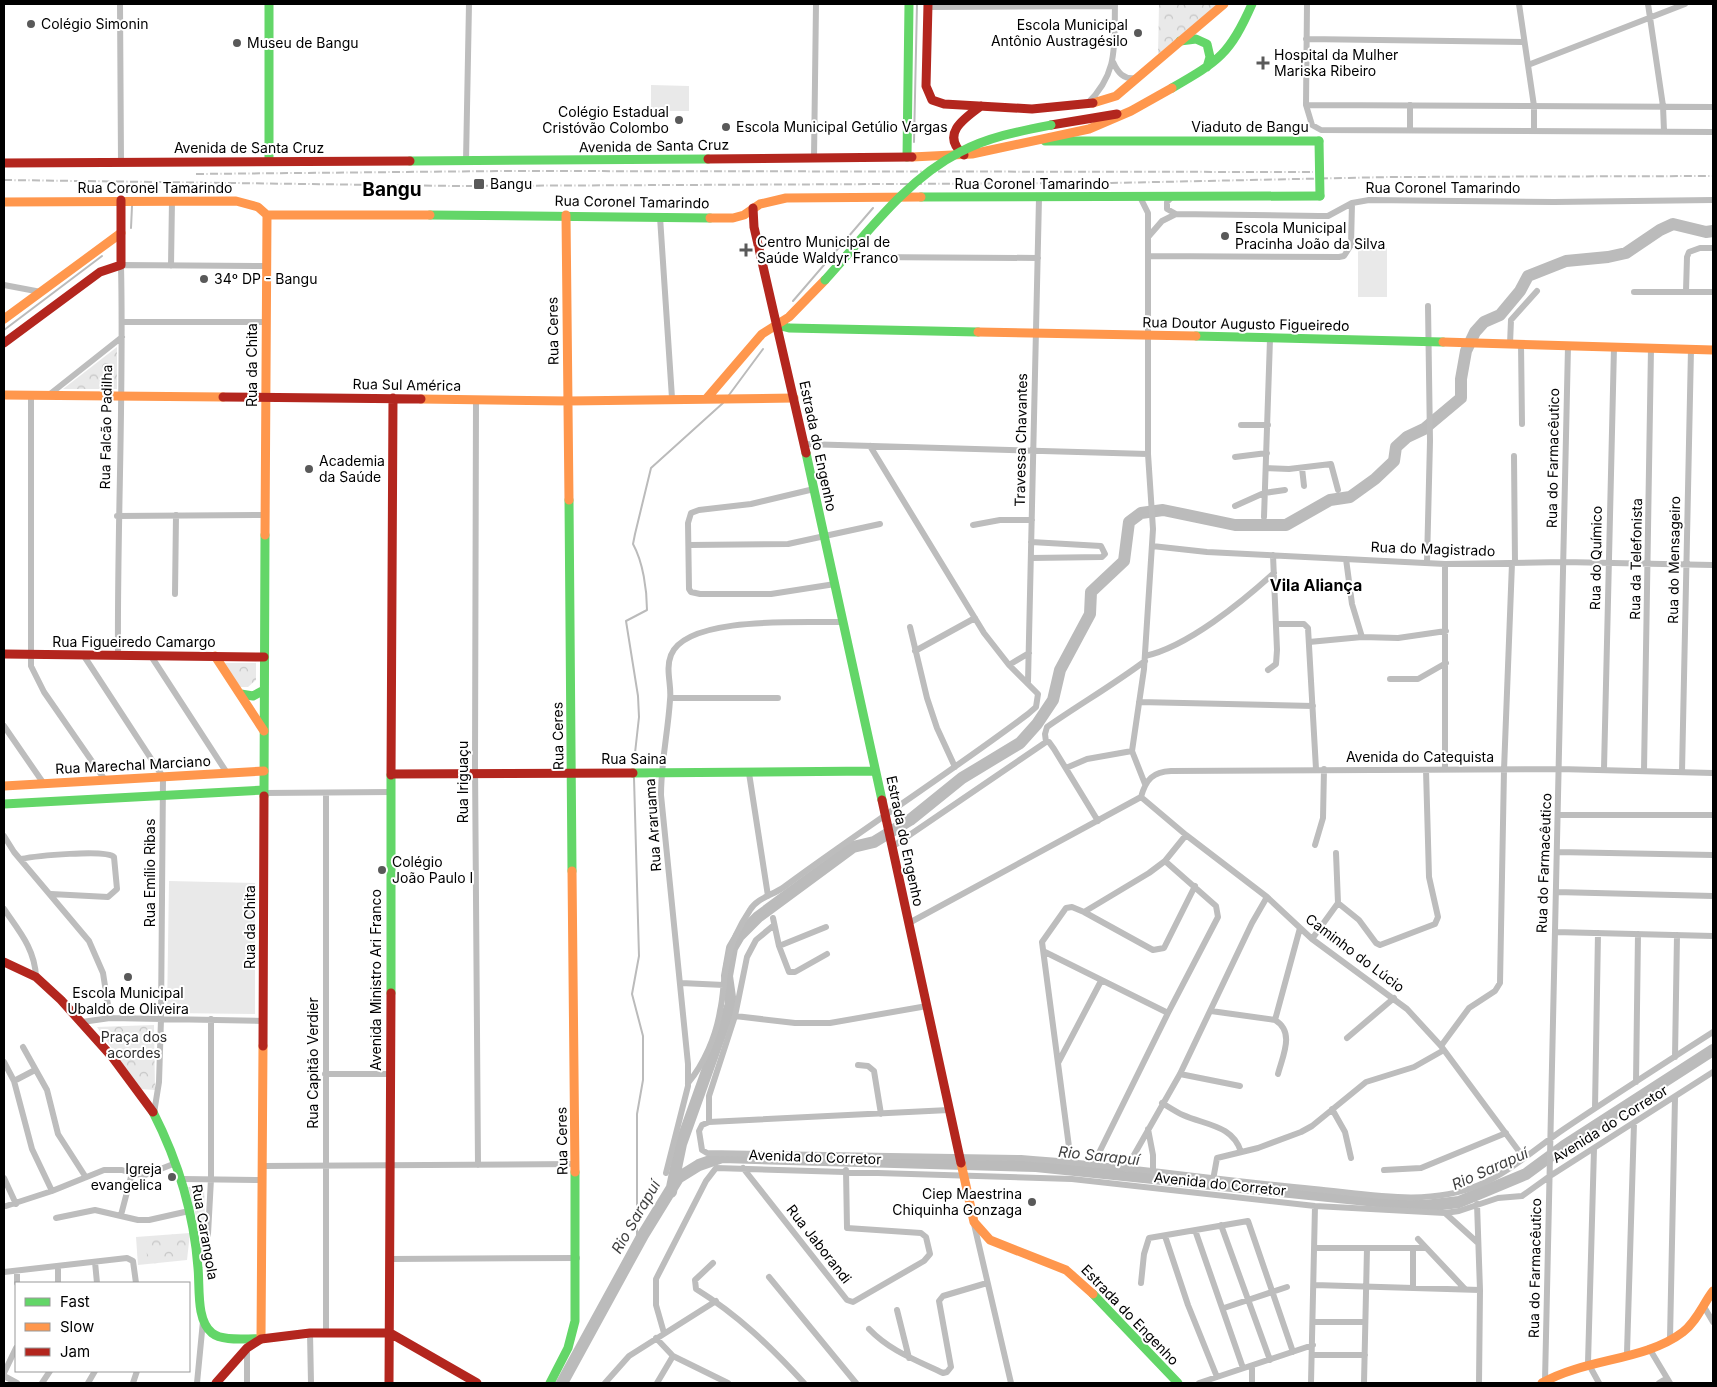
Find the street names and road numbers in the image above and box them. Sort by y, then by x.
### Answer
street label: Viaduto de Bangu [1191,118,1309,135]
street label: Avenida de Santa Cruz [579,136,729,155]
street label: Avenida de Santa Cruz [174,139,324,156]
street label: Rua Coronel Tamarindo [954,175,1110,192]
street label: Rua Coronel Tamarindo [77,179,233,196]
street label: Rua Coronel Tamarindo [1365,179,1521,196]
street label: Rua Coronel Tamarindo [554,192,710,211]
street label: Rua Ceres [543,297,562,365]
street label: Rua Doutor Augusto Figueiredo [1142,313,1350,334]
street label: Rua da Chita [243,323,260,407]
street label: Rua Falcão Padilha [96,364,115,490]
street label: Travessa Chavantes [1011,373,1030,507]
street label: Rua Sul América [353,375,461,394]
street label: Estrada do Engenho [796,379,841,513]
street label: Rua do Farmacêutico [1543,388,1562,528]
street label: Rua do Mensageiro [1664,496,1683,624]
street label: Rua da Telefonista [1626,498,1645,620]
street label: Rua do Químico [1586,506,1605,610]
street label: Rua do Magistrado [1370,538,1496,559]
street label: Rua Figueiredo Camargo [52,633,216,650]
street label: Rua Ceres [548,702,567,770]
street label: Rua Iriguaçu [454,741,471,823]
street label: Avenida do Catequista [1346,748,1494,765]
street label: Rua Saina [601,750,667,767]
street label: Rua Marechal Marciano [55,752,211,777]
street label: Estrada do Engenho [883,774,928,908]
street label: Rua Araruama [641,778,664,872]
street label: Rua do Farmacêutico [1533,793,1554,933]
street label: Rua Emílio Ribas [141,819,158,927]
street label: Rua da Chita [241,885,258,969]
street label: Avenida Ministro Ari Franco [367,889,384,1071]
street label: Caminho do Lúcio [1302,910,1408,995]
street label: Rua Capitão Verdier [304,997,321,1129]
street label: Avenida do Corretor [1549,1081,1671,1166]
street label: Rua Ceres [552,1107,571,1175]
street label: Avenida do Corretor [748,1146,882,1167]
street label: Avenida do Corretor [1153,1168,1287,1199]
street label: Rua Carangola [189,1183,222,1281]
street label: Rua do Farmacêutico [1525,1198,1544,1338]
street label: Rua Jaborandi [783,1201,855,1286]
street label: Estrada do Engenho [1078,1261,1183,1368]

